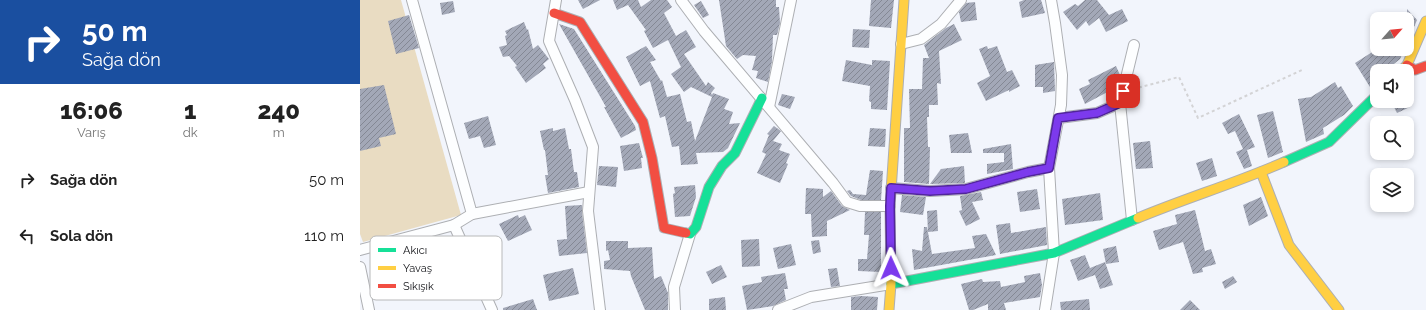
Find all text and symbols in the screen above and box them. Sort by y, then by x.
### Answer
north arrow [1370,12,1414,56]
map controls [1370,12,1414,212]
text: 50 m [82,15,148,48]
icon: right [16,16,68,68]
text: Sağa dön [82,49,161,70]
button: sound [1370,64,1414,108]
pin [1106,74,1140,108]
icon: arrive [1112,80,1134,102]
text: 16:06 [60,96,123,125]
text: 1 [184,96,196,125]
text: 240 [258,96,300,125]
button: search [1370,116,1414,160]
text: Varış [77,125,106,140]
text: dk [183,125,198,140]
text: m [273,125,285,140]
button: layers [1370,168,1414,212]
icon: right [16,169,38,191]
text: Sağa dön [50,171,117,189]
text: 50 m [309,171,344,189]
icon: left [16,225,38,247]
text: Sola dön [50,227,113,245]
text: 110 m [304,227,344,245]
legend [370,236,502,300]
text: Akıcı [403,244,427,257]
position arrow [870,247,912,289]
text: Yavaş [403,262,432,275]
text: Sıkışık [403,280,434,293]

